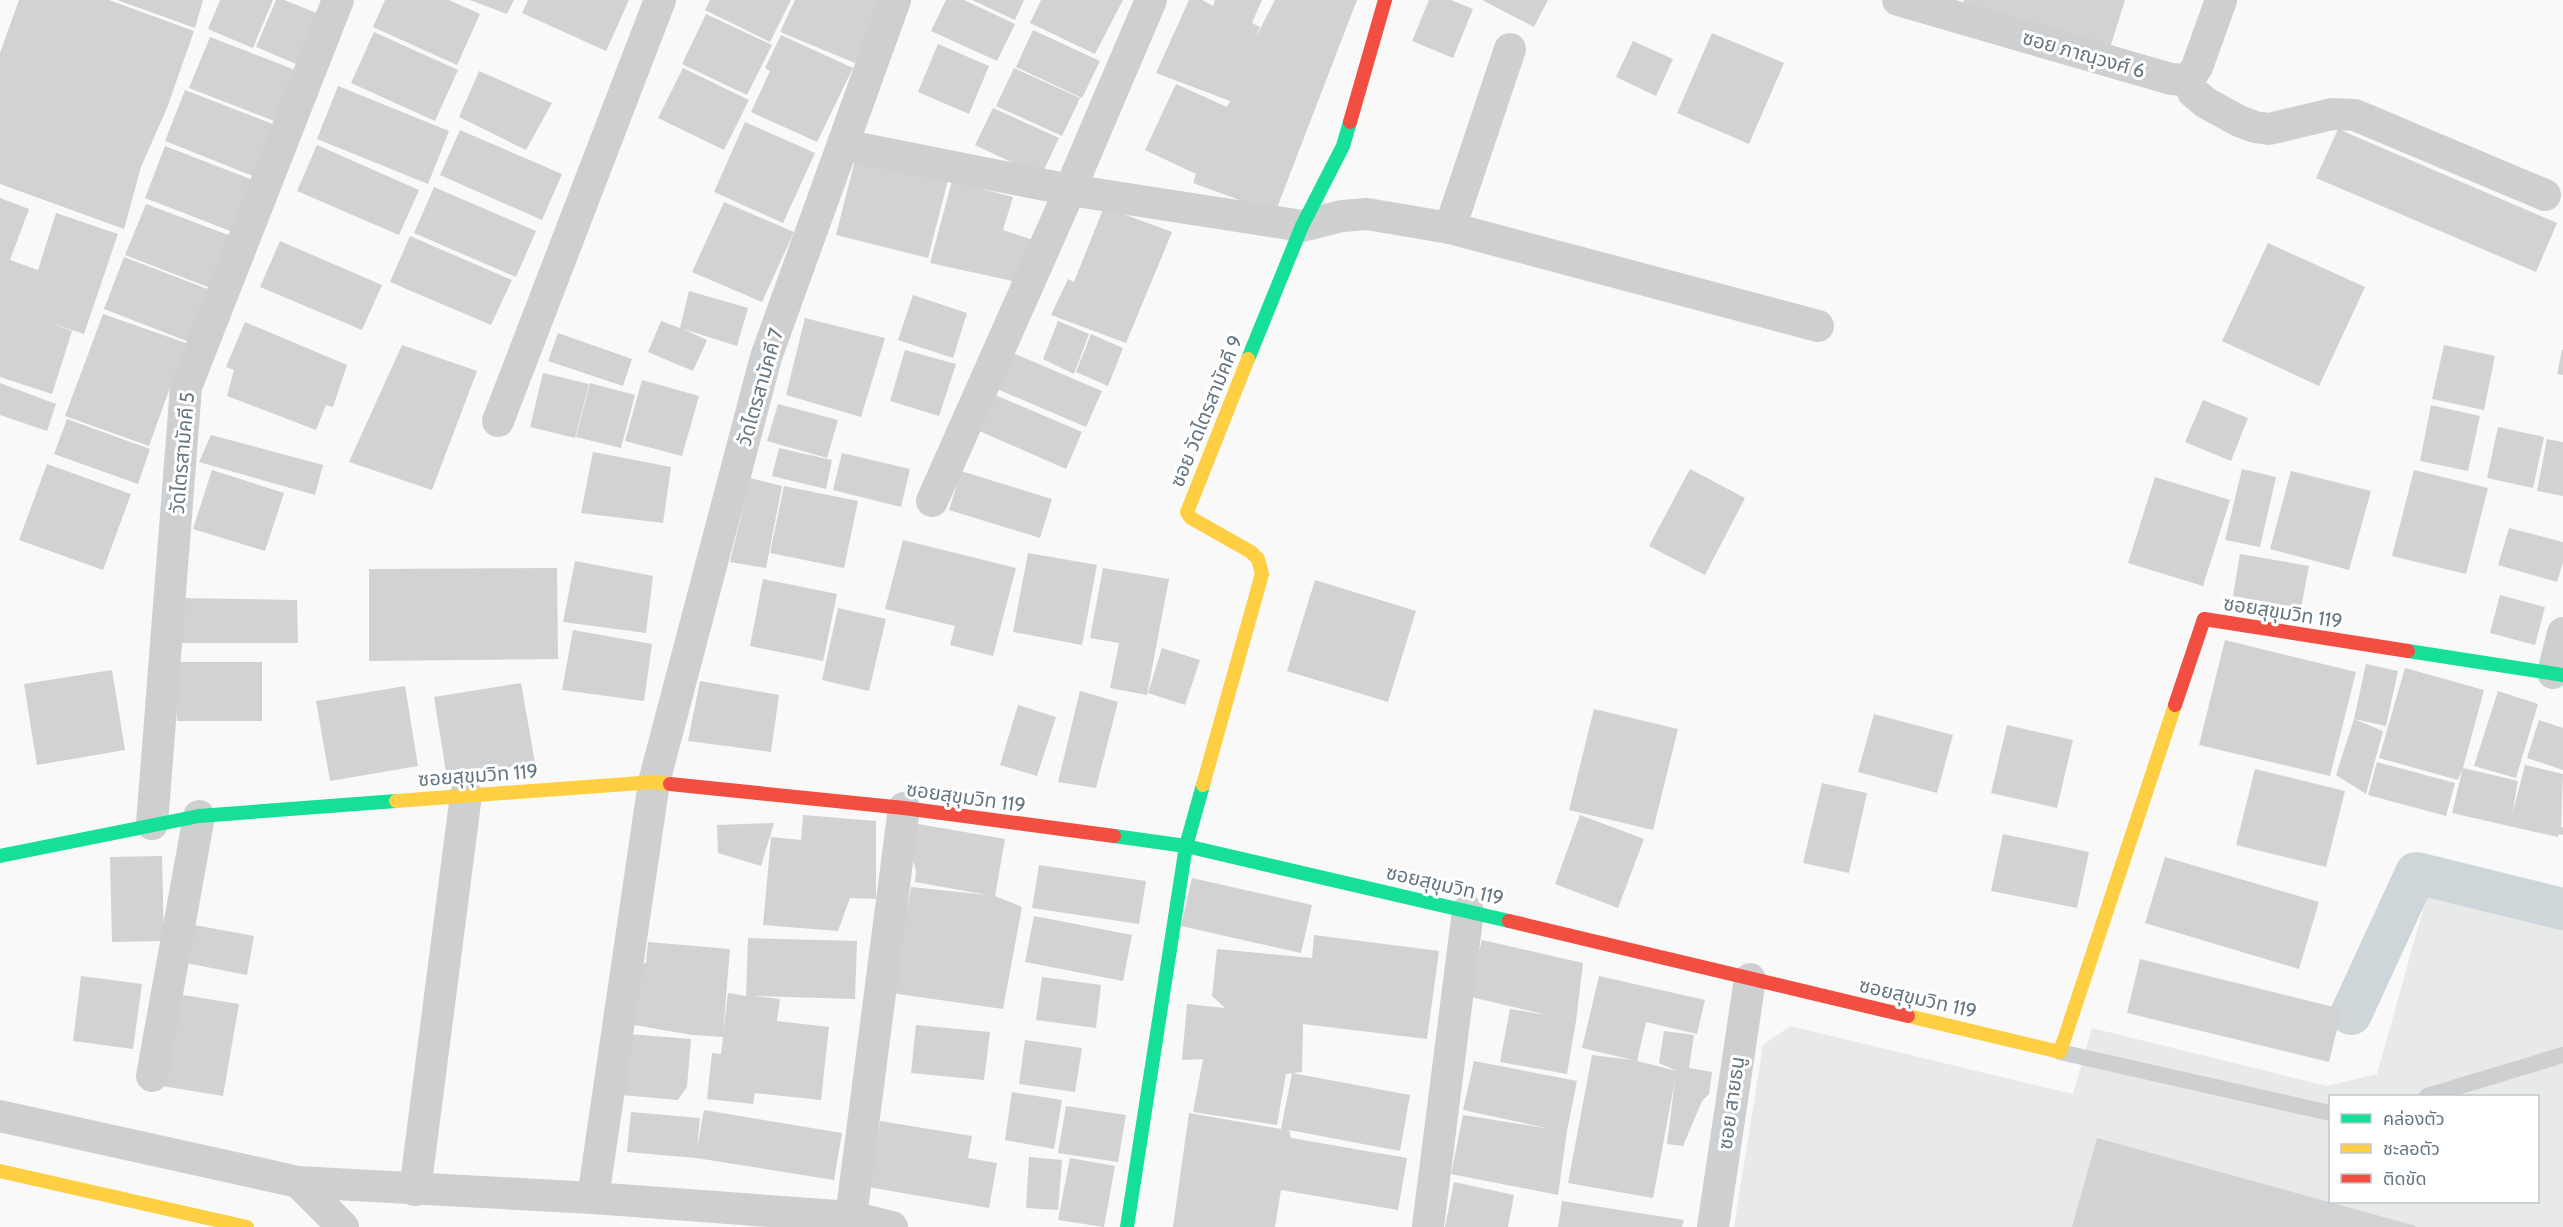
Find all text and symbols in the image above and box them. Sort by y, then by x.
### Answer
street label: ซอย ภาณุวงศ์ 6 [2020,25,2148,83]
street label: วัดไตรสามัคคี 7 [732,325,788,449]
street label: ซอย วัดไตรสามัคคี 9 [1165,332,1247,490]
street label: วัดไตรสามัคคี 5 [165,391,199,515]
street label: ซอยสุขุมวิท 119 [2222,591,2344,633]
street label: ซอยสุขุมวิท 119 [417,759,539,791]
street label: ซอยสุขุมวิท 119 [905,777,1027,817]
street label: ซอยสุขุมวิท 119 [1384,860,1506,910]
street label: ซอยสุขุมวิท 119 [1857,973,1979,1023]
street label: ซอย สายธนู [1713,1055,1750,1151]
legend [2329,1095,2539,1203]
text: คล่องตัว [2383,1108,2445,1130]
text: ชะลอตัว [2383,1138,2440,1160]
text: ติดขัด [2383,1168,2426,1190]

